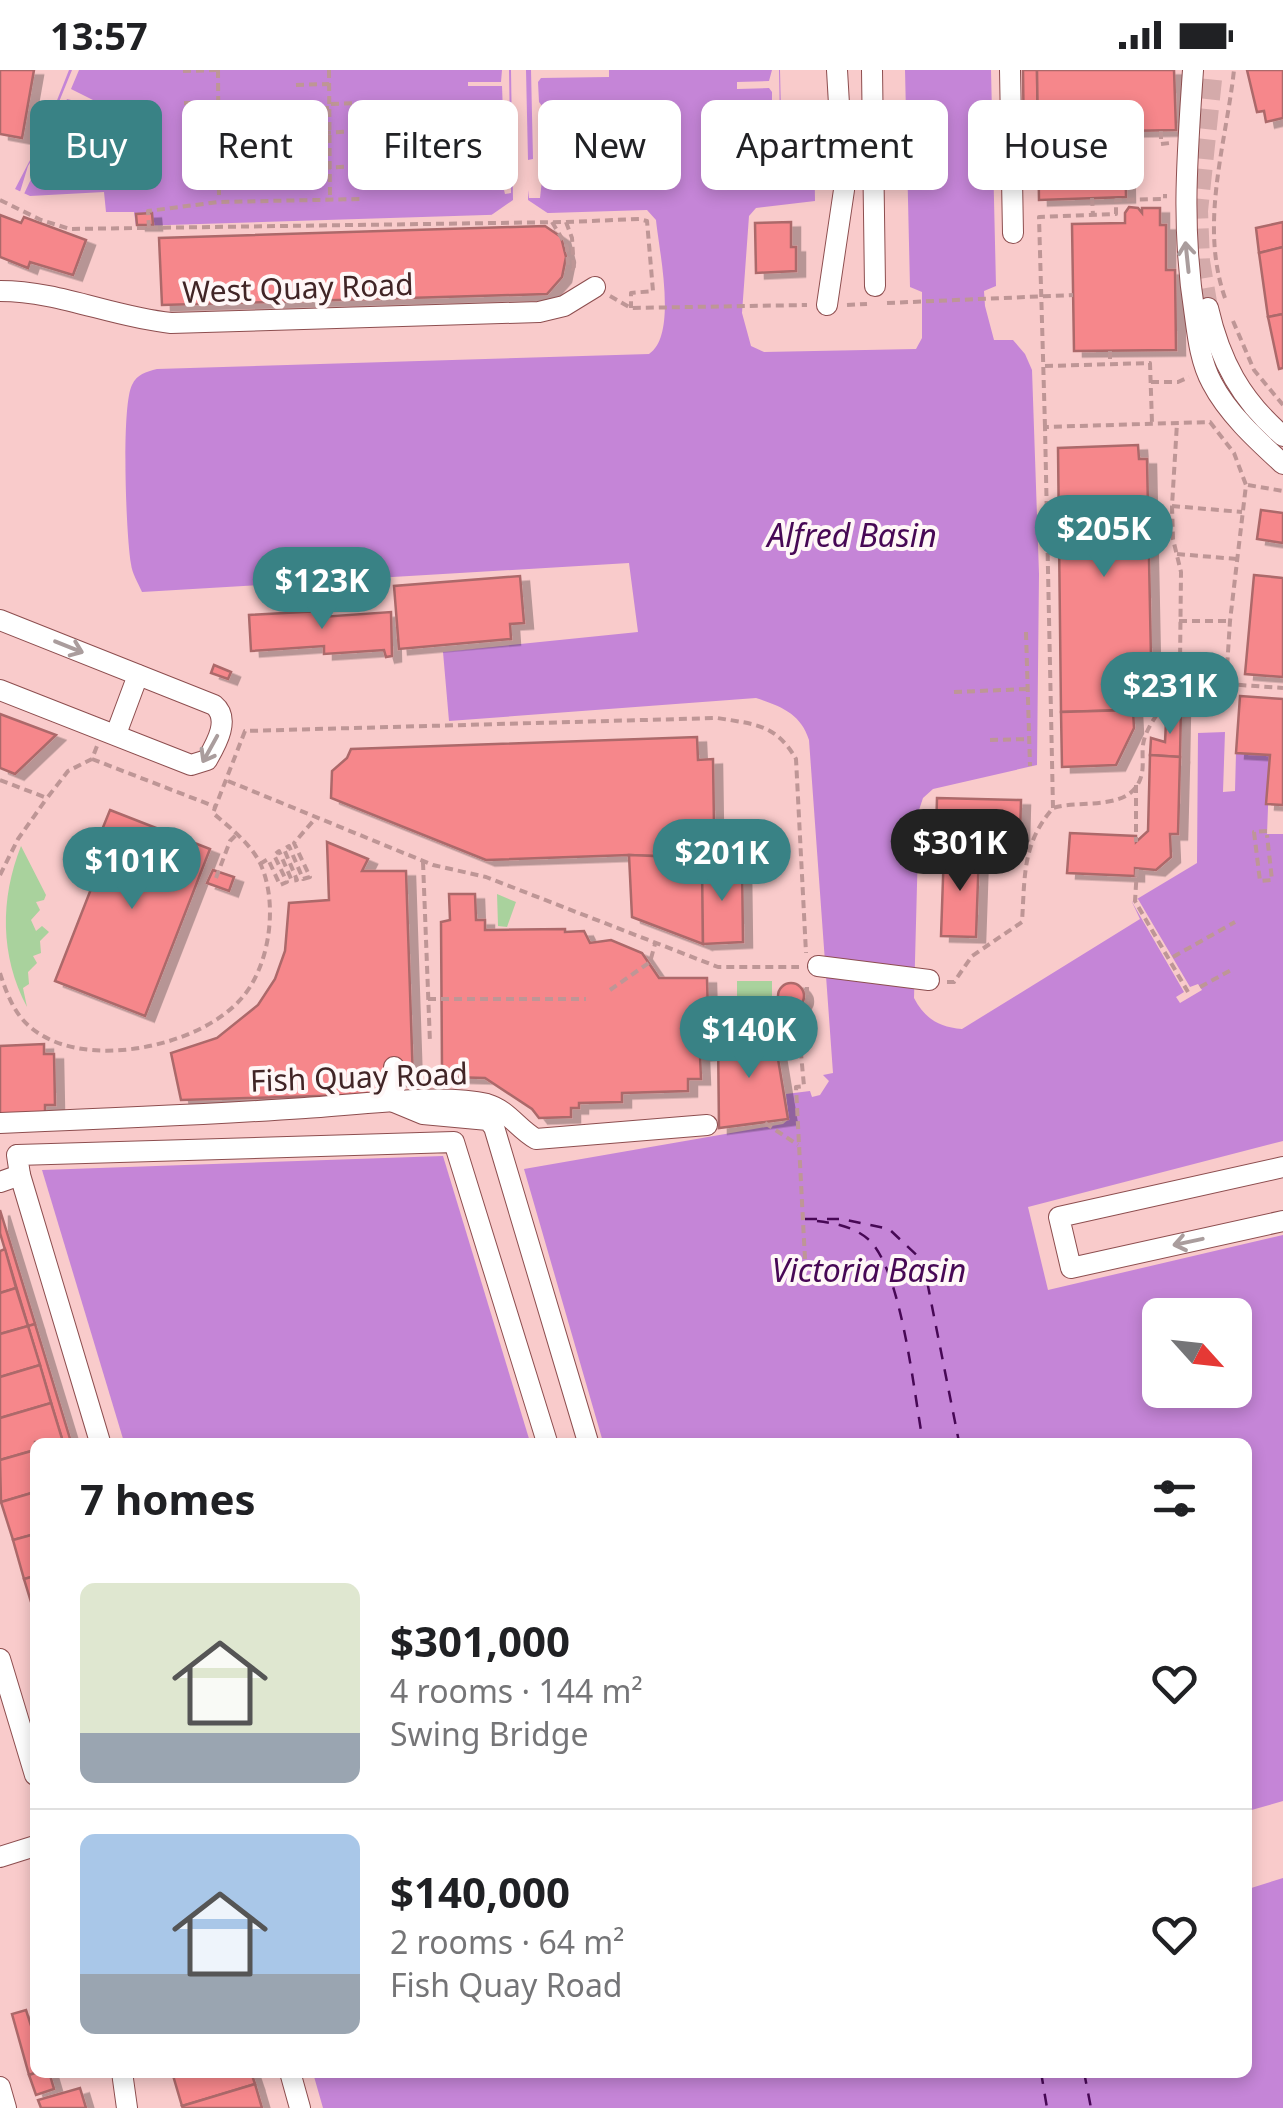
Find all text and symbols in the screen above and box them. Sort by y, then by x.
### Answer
text: 13:57 [50,9,148,61]
chip: Buy [30,100,162,190]
chip: Rent [182,100,328,190]
chip: Filters [348,100,518,190]
chip: New [538,100,681,190]
chip: Apartment [701,100,948,190]
chip: House [968,100,1144,190]
one-way arrow [1177,241,1196,274]
street label: West Quay Road [182,263,414,312]
pin: $205K [1034,495,1174,580]
text: $205K [1057,506,1151,549]
water label: Alfred Basin [765,513,937,556]
pin: $123K [252,547,392,632]
text: $123K [275,558,369,601]
one-way arrow [53,640,84,658]
pin: $231K [1100,652,1240,737]
text: $231K [1123,663,1217,706]
one-way arrow [200,734,219,763]
pin: $301K [890,809,1030,894]
pin: $201K [652,819,792,904]
text: $301K [913,820,1007,863]
pin: $101K [62,827,202,912]
text: $201K [675,830,769,873]
text: $101K [85,838,179,881]
pin: $140K [679,996,819,1081]
text: $140K [702,1007,796,1050]
street label: Fish Quay Road [249,1052,469,1101]
one-way arrow [1173,1234,1205,1252]
water label: Victoria Basin [772,1248,966,1291]
north arrow [1142,1298,1252,1408]
map controls [1142,1298,1252,1408]
text: 7 homes [80,1470,256,1527]
icon: filters [1147,1471,1202,1526]
text: $301,000 [390,1612,570,1669]
icon: home [160,1623,280,1743]
icon: heart [1147,1656,1202,1711]
text: 4 rooms · 144 m² [390,1669,643,1712]
text: Swing Bridge [390,1712,588,1755]
text: $140,000 [390,1863,570,1920]
icon: home [160,1874,280,1994]
icon: heart [1147,1907,1202,1962]
text: 2 rooms · 64 m² [390,1920,624,1963]
text: Fish Quay Road [390,1963,623,2006]

